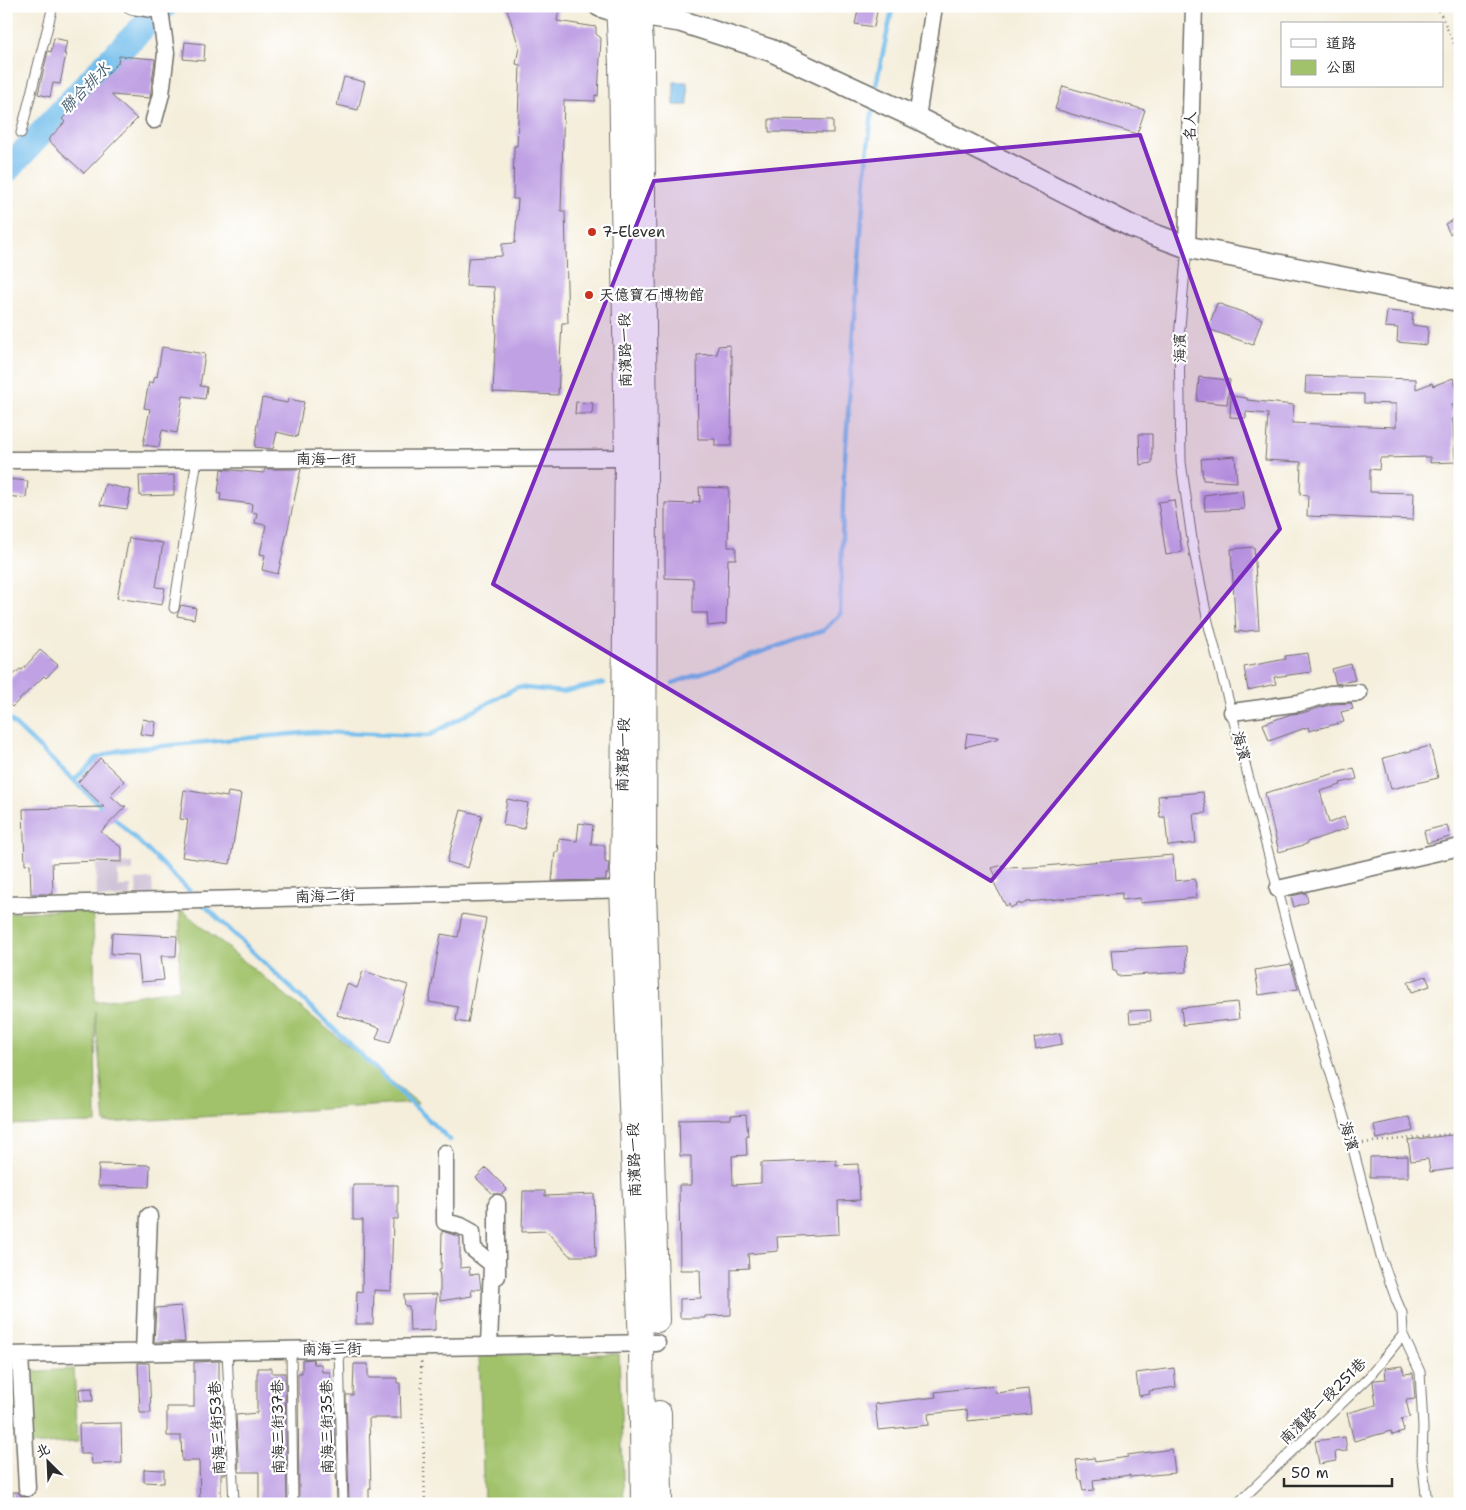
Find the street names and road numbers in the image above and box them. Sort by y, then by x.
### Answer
street label: 名人 [1179,111,1201,141]
street label: 南濱路一段 [614,312,636,388]
street label: 海濱 [1170,333,1190,363]
street label: 南海一街 [296,449,356,469]
street label: 南濱路一段 [612,717,634,793]
street label: 海濱 [1227,729,1255,763]
street label: 南海二街 [295,885,355,907]
street label: 海濱 [1335,1119,1363,1153]
street label: 南濱路一段 [623,1122,645,1198]
street label: 南海三街 [302,1338,362,1360]
street label: 南濱路一段251巷 [1275,1353,1371,1449]
street label: 南海三街37巷 [267,1379,289,1475]
street label: 南海三街35巷 [316,1380,338,1474]
street label: 南海三街53巷 [205,1381,229,1475]

